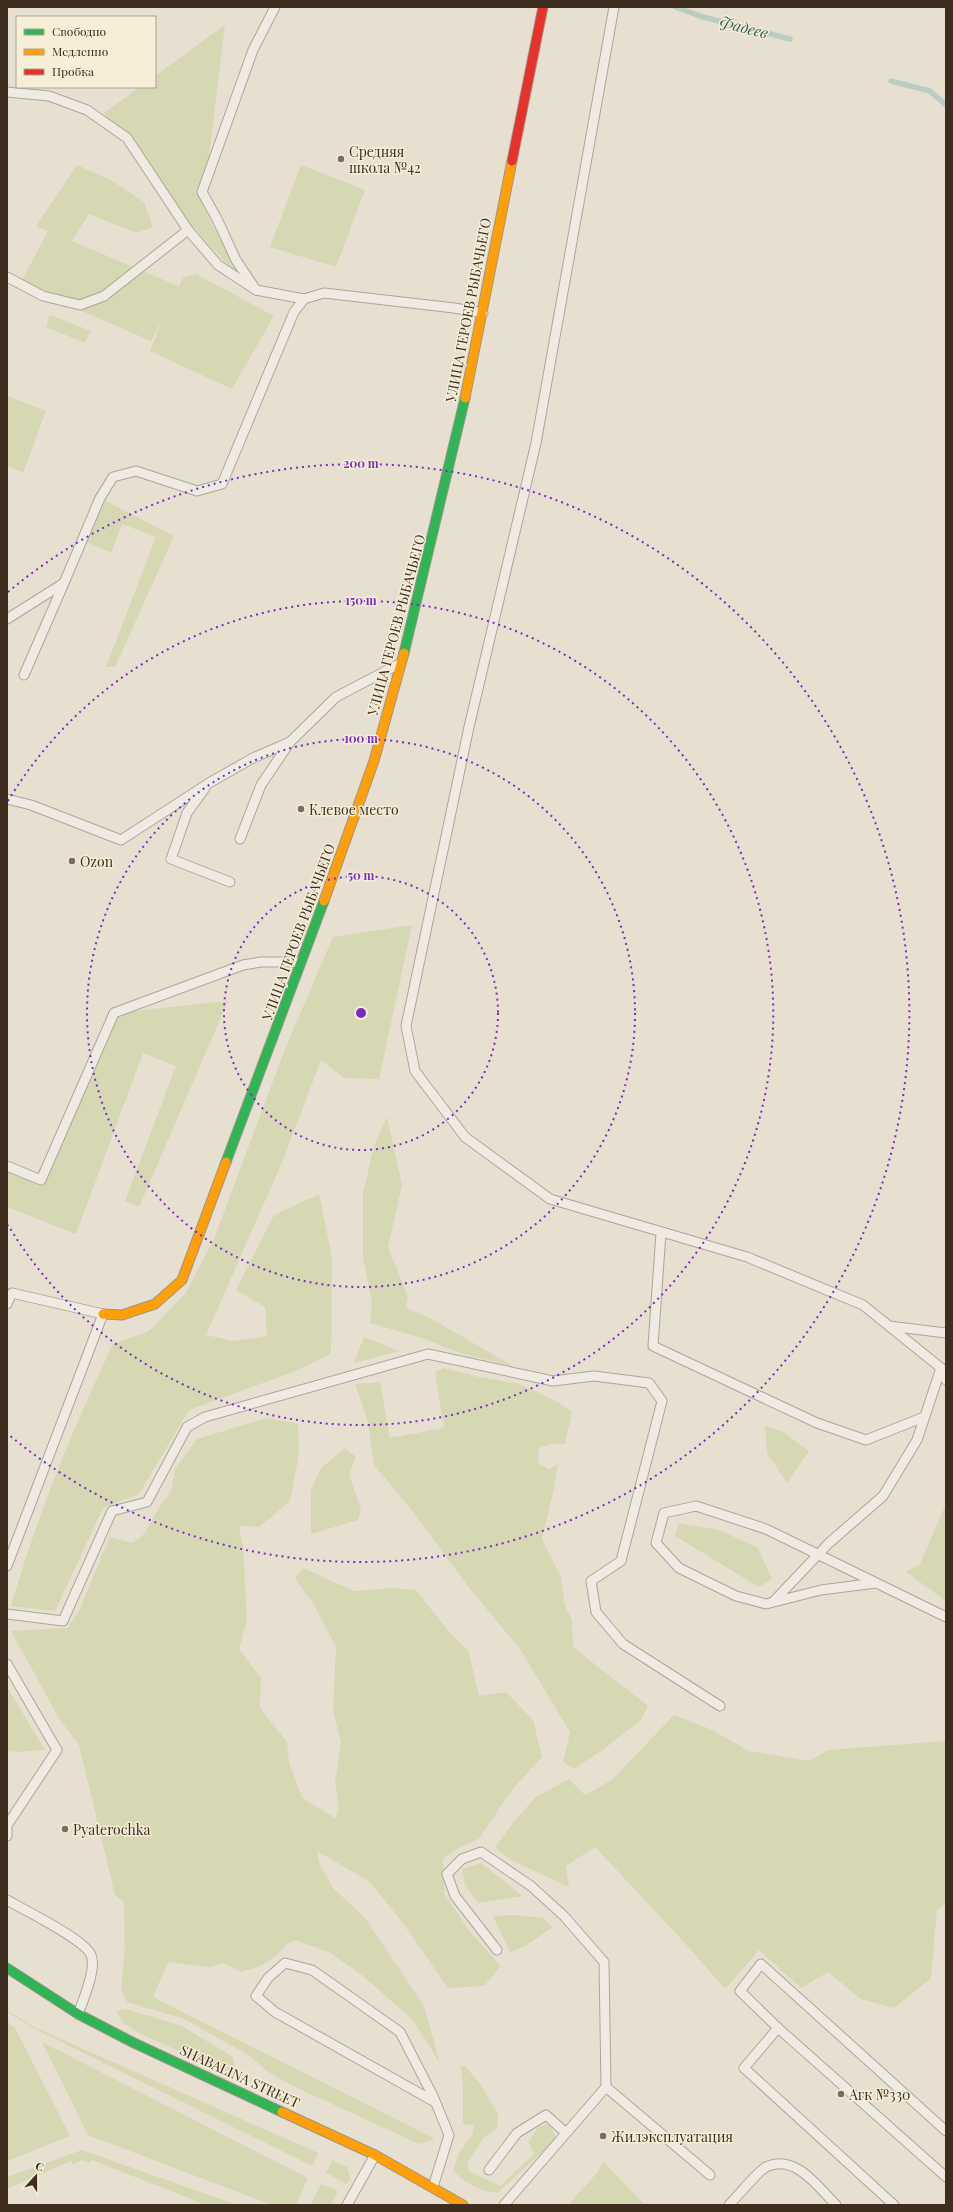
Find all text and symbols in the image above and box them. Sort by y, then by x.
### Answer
water label: Фадеев [718,11,770,43]
legend [16,16,156,88]
text: Свободно [52,23,107,39]
text: Медленно [52,43,109,59]
text: Пробка [52,63,94,79]
place label: Средняя школа №42 [349,142,421,177]
marker: Средняя школа №42 [336,154,346,164]
street label: УЛИЦА ГЕРОЕВ РЫБАЧЬЕГО [441,216,495,405]
text: 200 m [343,455,379,471]
street label: УЛИЦА ГЕРОЕВ РЫБАЧЬЕГО [362,532,429,719]
text: 150 m [345,592,377,608]
text: 100 m [344,730,378,746]
place label: Клевое место [309,800,399,819]
marker: Клевое место [296,804,306,814]
street label: УЛИЦА ГЕРОЕВ РЫБАЧЬЕГО [257,841,339,1024]
place label: Ozon [80,852,114,871]
marker: Ozon [67,856,77,866]
text: 50 m [348,867,375,883]
centre of rings [354,1006,368,1020]
place label: Pyaterochka [73,1820,150,1839]
marker: Pyaterochka [60,1824,70,1834]
street label: SHABALINA STREET [177,2040,303,2112]
place label: Агк №330 [848,2085,910,2104]
marker: Агк №330 [836,2089,846,2099]
place label: Жилэксплуатация [611,2127,733,2146]
marker: Жилэксплуатация [598,2131,608,2141]
north arrow [16,2156,56,2196]
text: С [33,2158,46,2175]

